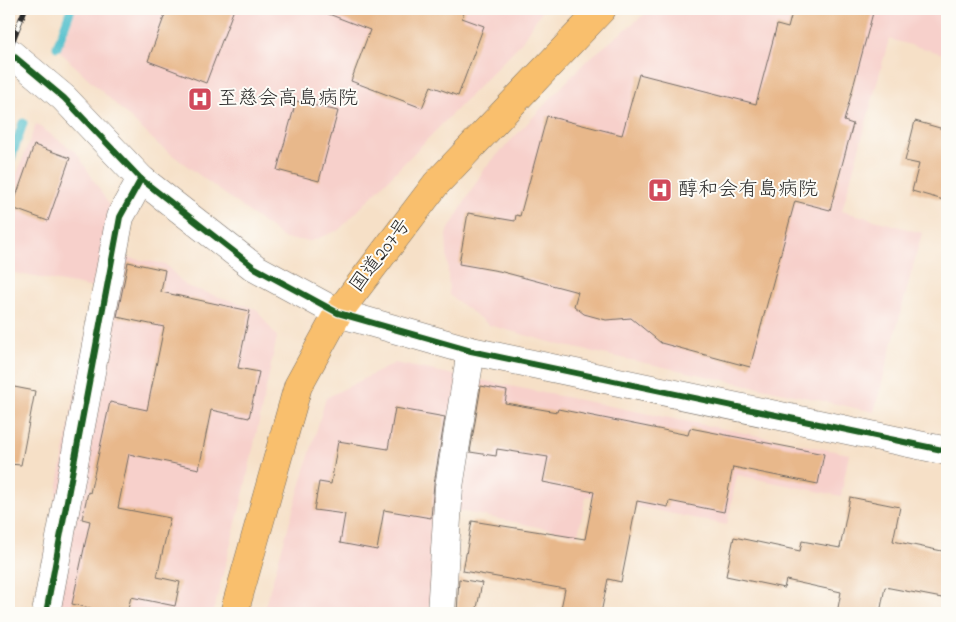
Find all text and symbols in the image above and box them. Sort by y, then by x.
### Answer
place label: 至慈会高島病院 [218,85,358,114]
hospital icon: 至慈会高島病院 [187,86,213,112]
place label: 醇和会有島病院 [678,176,818,205]
hospital icon: 醇和会有島病院 [647,177,673,203]
street label: 国道207号 [343,213,419,299]

